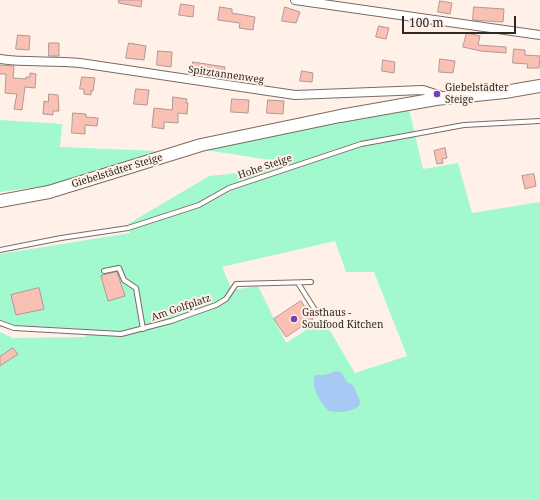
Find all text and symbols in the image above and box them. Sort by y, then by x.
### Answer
scale bar [404,8,518,34]
text: 100 m [409,14,444,31]
street label: Spitztannenweg [187,64,265,86]
place label: Giebelstädter Steige [445,82,509,106]
marker: Giebelstädter Steige [432,89,442,99]
street label: Giebelstädter Steige [70,151,164,191]
street label: Hohe Steige [236,152,294,182]
street label: Am Golfplatz [150,292,212,324]
place label: Gasthaus - Soulfood Kitchen [302,307,383,330]
marker: Gasthaus - Soulfood Kitchen [289,314,299,324]

